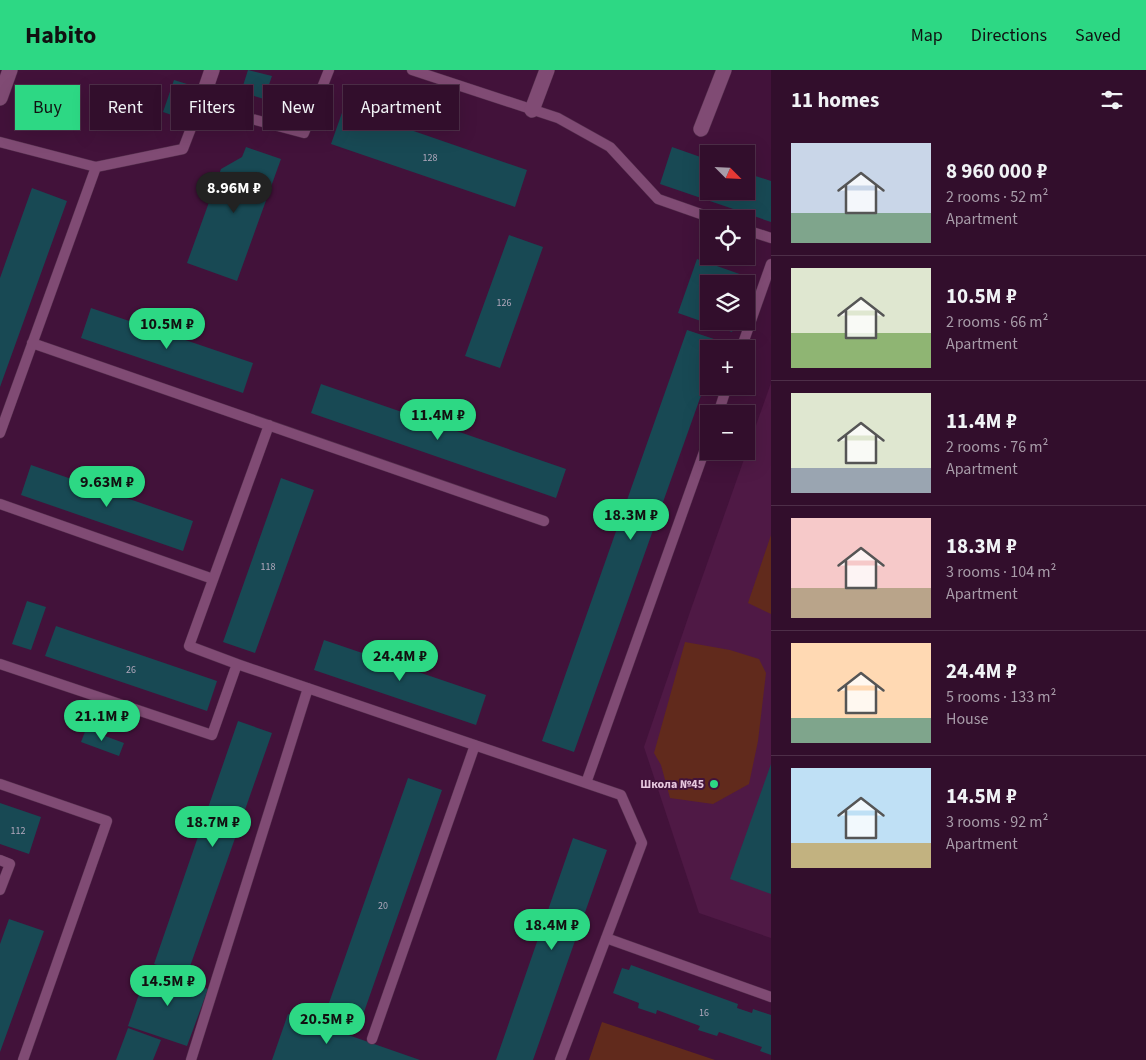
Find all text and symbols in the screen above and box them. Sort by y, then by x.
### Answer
text: Habito [25,18,96,53]
text: Map [911,23,943,48]
text: Directions [971,23,1047,48]
text: Saved [1075,23,1121,48]
chip: Buy [15,85,80,130]
chip: Rent [90,85,161,130]
chip: Filters [171,85,253,130]
chip: New [263,85,333,130]
chip: Apartment [343,85,459,130]
text: 11 homes [791,85,879,115]
icon: filters [1098,86,1126,114]
north arrow [700,145,755,200]
map controls [700,145,755,460]
house number: 128 [423,151,437,165]
text: 8 960 000 ₽ [946,156,1047,186]
icon: home [831,163,891,223]
pin: 8.96M ₽ [188,172,280,214]
text: 8.96M ₽ [207,177,261,199]
text: 2 rooms · 52 m² [946,186,1048,208]
text: Apartment [946,208,1018,230]
button: locate [700,210,755,265]
button: layers [700,275,755,330]
text: 10.5M ₽ [946,281,1017,311]
icon: home [831,288,891,348]
house number: 126 [497,296,511,310]
pin: 10.5M ₽ [121,308,213,350]
text: 2 rooms · 66 m² [946,311,1048,333]
text: 10.5M ₽ [140,313,194,335]
text: Apartment [946,333,1018,355]
button: + [700,340,755,395]
pin: 11.4M ₽ [392,398,484,441]
text: 11.4M ₽ [411,404,465,426]
button: − [700,405,755,460]
text: 11.4M ₽ [946,406,1017,436]
icon: home [831,413,891,473]
text: 2 rooms · 76 m² [946,436,1048,458]
text: Apartment [946,458,1018,480]
pin: 9.63M ₽ [61,466,153,508]
text: 9.63M ₽ [80,471,134,493]
pin: 18.3M ₽ [585,498,677,541]
text: 18.3M ₽ [604,504,658,526]
text: 18.3M ₽ [946,531,1017,561]
icon: home [831,538,891,598]
house number: 118 [261,560,275,574]
text: 3 rooms · 104 m² [946,561,1056,583]
text: Apartment [946,583,1018,605]
pin: 24.4M ₽ [354,640,446,682]
text: 24.4M ₽ [373,645,427,667]
text: 24.4M ₽ [946,656,1017,686]
house number: 26 [126,663,136,677]
icon: home [831,663,891,723]
text: 5 rooms · 133 m² [946,686,1056,708]
pin: 21.1M ₽ [56,700,148,742]
text: 21.1M ₽ [75,705,129,727]
text: House [946,708,988,730]
place label: Школа №45 [640,776,704,793]
marker: Школа №45 [708,778,720,790]
text: 14.5M ₽ [946,781,1017,811]
icon: home [831,788,891,848]
pin: 18.7M ₽ [167,806,259,848]
text: 18.7M ₽ [186,811,240,833]
text: 3 rooms · 92 m² [946,811,1048,833]
house number: 112 [11,824,25,838]
text: Apartment [946,833,1018,855]
house number: 20 [378,899,388,913]
pin: 18.4M ₽ [506,908,598,951]
text: 18.4M ₽ [525,914,579,936]
pin: 14.5M ₽ [122,964,214,1007]
text: 14.5M ₽ [141,970,195,992]
pin: 20.5M ₽ [281,1002,373,1045]
house number: 16 [699,1006,709,1020]
text: 20.5M ₽ [300,1008,354,1030]

